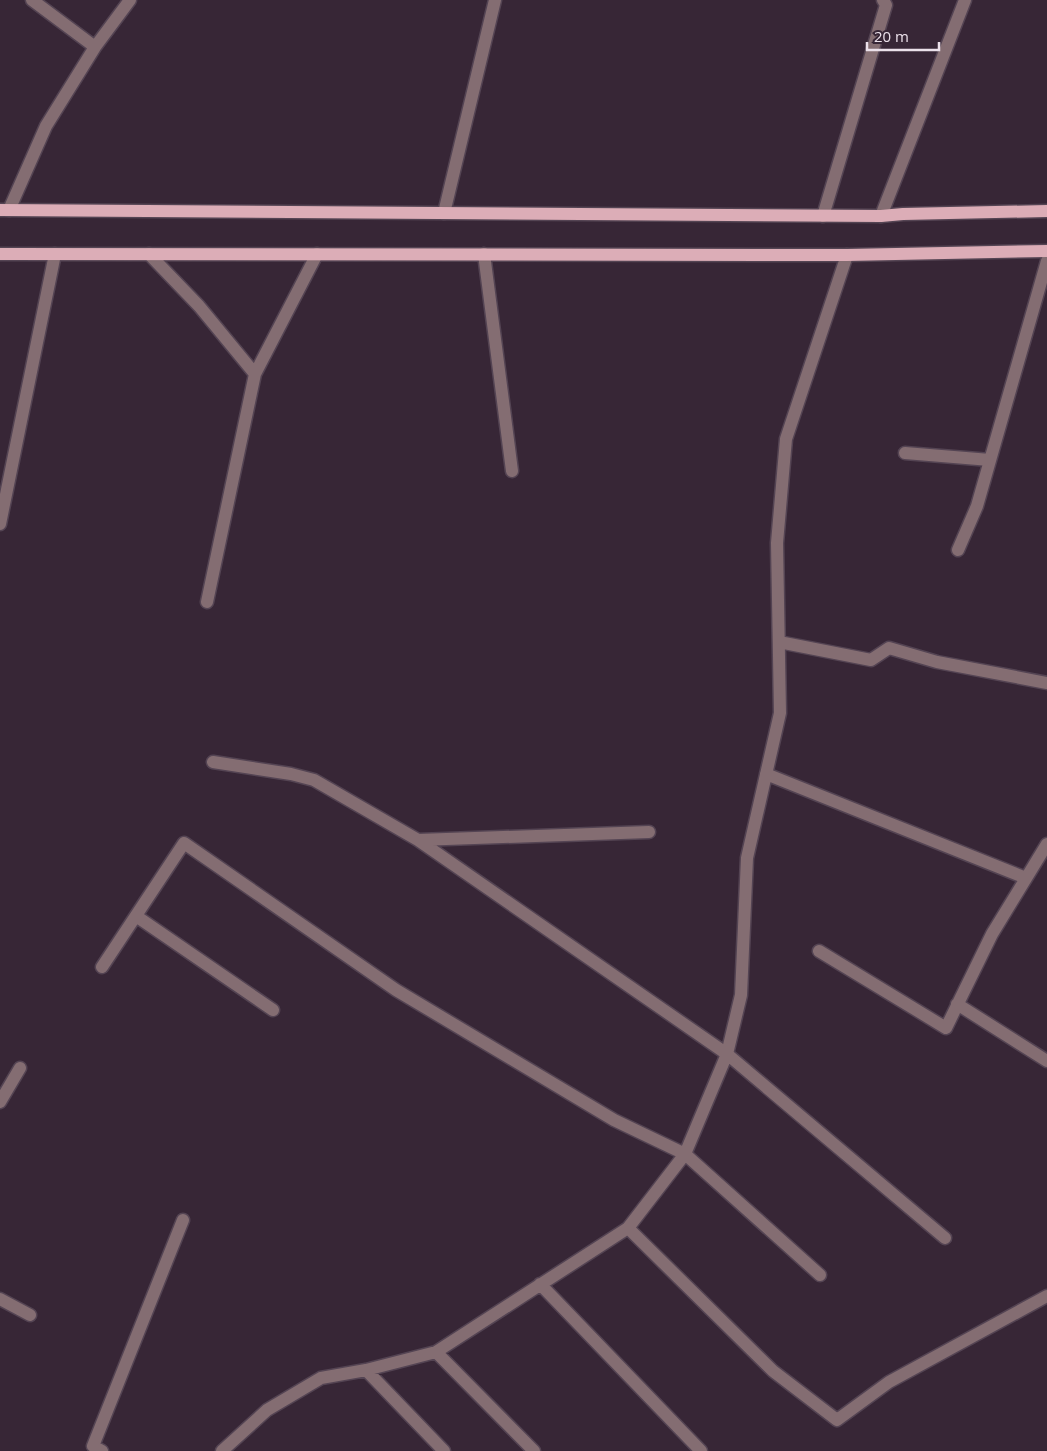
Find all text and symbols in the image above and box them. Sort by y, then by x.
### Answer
scale bar [867,20,940,52]
text: 20 m [874,26,909,46]

